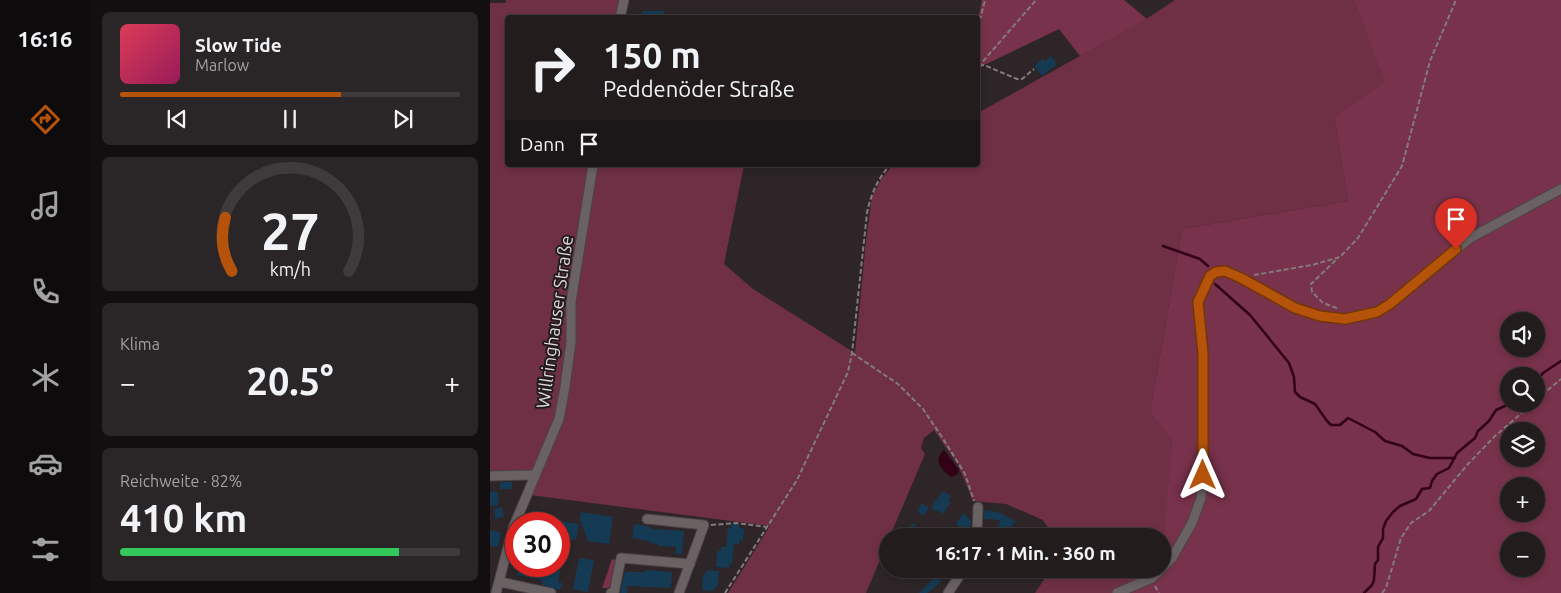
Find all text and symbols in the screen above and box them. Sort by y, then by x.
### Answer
text: 16:16 [17,26,73,51]
text: Slow Tide [195,34,282,56]
icon: right [520,35,585,100]
text: 150 m [603,35,701,75]
text: Marlow [195,56,249,74]
text: Peddenöder Straße [603,76,795,101]
icon: directions [28,102,63,137]
icon: previous [163,105,191,133]
icon: pause [276,105,304,133]
icon: next [389,105,417,133]
icon: arrive [575,130,603,158]
text: Dann [520,133,565,155]
icon: music [28,188,63,223]
pin [1435,198,1477,249]
text: 27 [261,202,319,260]
icon: arrive [1442,205,1470,233]
street label: Willringhauser Straße [532,234,576,410]
text: km/h [269,259,311,279]
icon: phone [28,274,63,309]
map controls [1500,312,1545,577]
button: sound [1500,312,1545,357]
text: Klima [120,335,160,353]
icon: climate [28,360,63,395]
text: 20.5° [246,360,334,402]
text: − [120,367,136,398]
text: + [444,367,460,398]
button: search [1500,367,1545,412]
button: layers [1500,422,1545,467]
icon: car [28,446,63,481]
position arrow [1176,448,1228,500]
text: Reichweite · 82% [120,472,242,490]
button: + [1500,477,1545,522]
text: 410 km [120,497,247,539]
speed limit sign: 30 [505,512,570,577]
icon: filters [28,532,63,567]
button: − [1500,532,1545,577]
text: 16:17 · 1 Min. · 360 m [934,542,1116,564]

